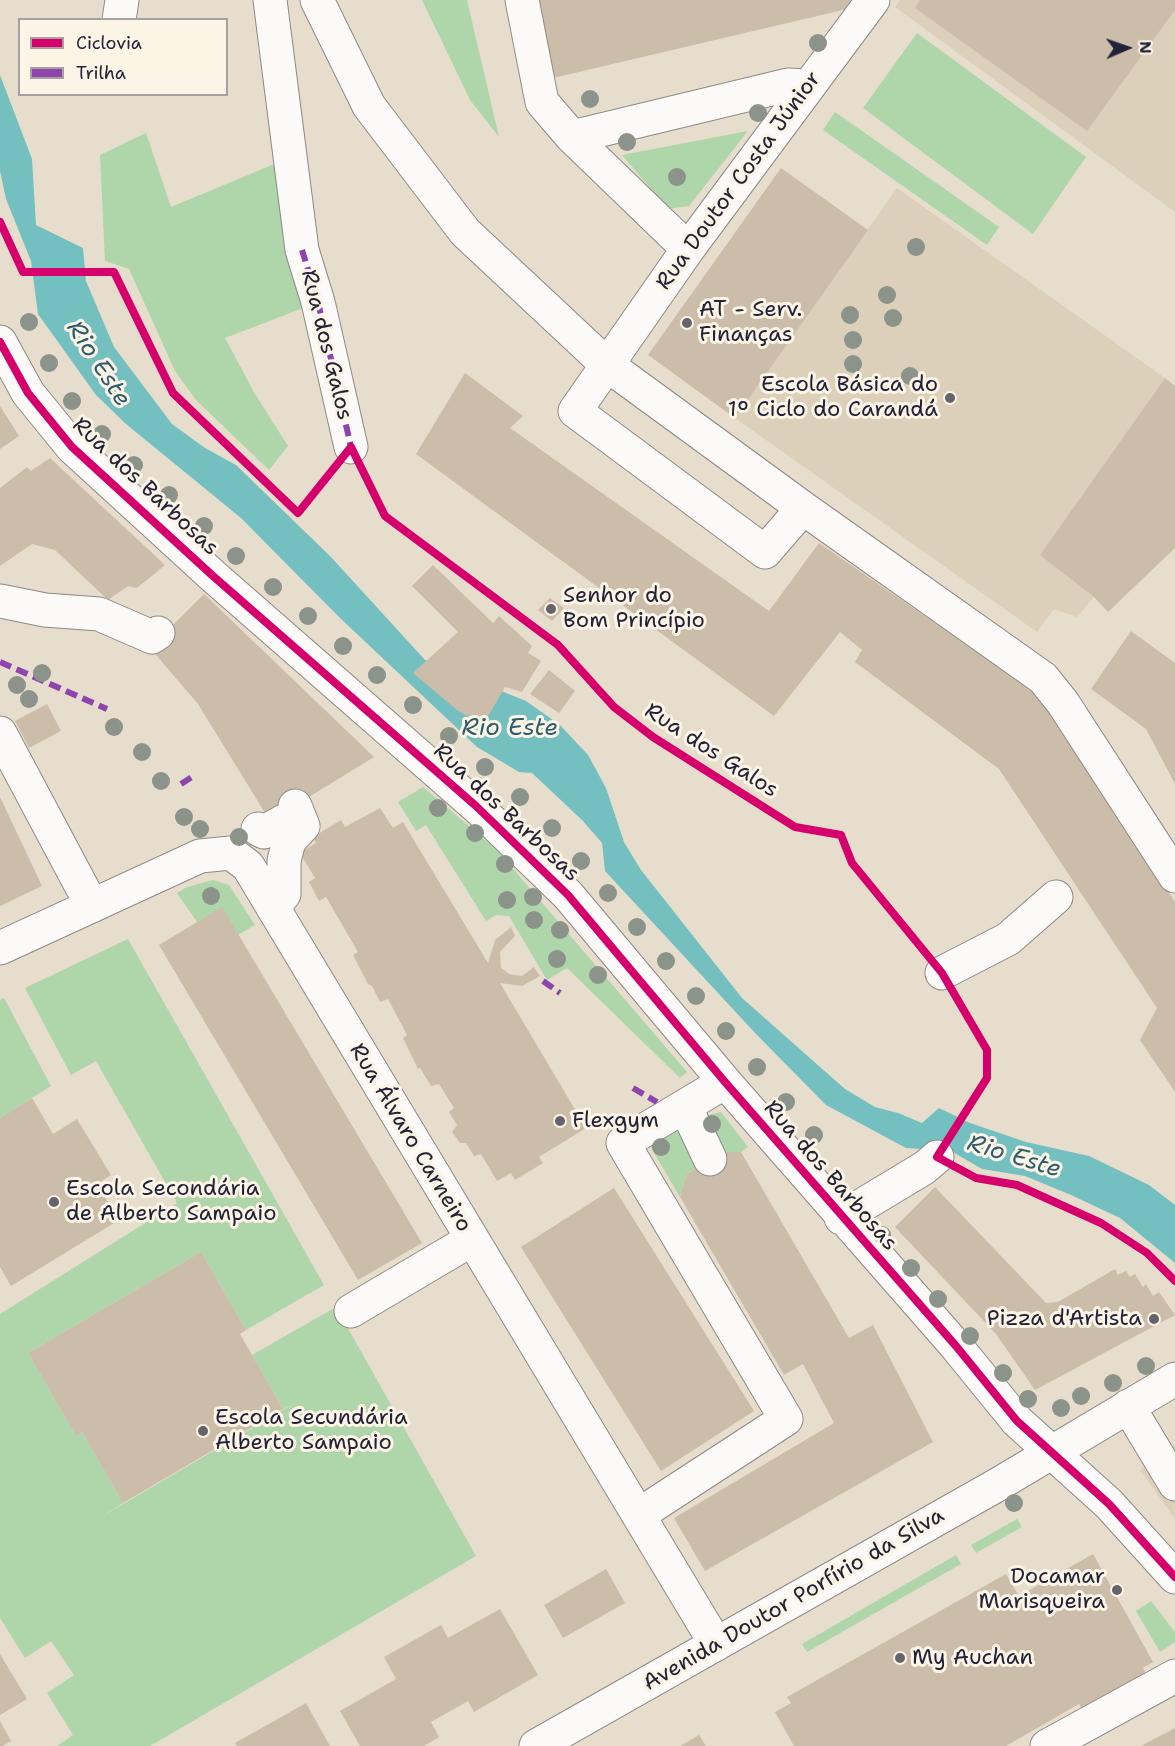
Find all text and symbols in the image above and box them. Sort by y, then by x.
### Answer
legend [18,18,228,96]
north arrow [1097,18,1157,78]
text: Ciclovia [76,31,142,55]
text: N [1135,41,1156,54]
text: Trilha [76,61,126,85]
street label: Rua Doutor Costa Júnior [651,67,827,295]
street label: Rua dos Galos [295,267,357,423]
place label: AT - Serv. Finanças [699,297,802,348]
water label: Rio Este [60,316,136,412]
marker: AT - Serv. Finanças [680,316,694,330]
place label: Escola Básica do 1º Ciclo do Carandá [728,372,938,424]
marker: Escola Básica do 1º Ciclo do Carandá [943,391,957,405]
street label: Rua dos Barbosas [66,412,224,562]
place label: Senhor do Bom Princípio [563,583,705,634]
marker: Senhor do Bom Princípio [544,602,558,616]
street label: Rua dos Galos [639,698,783,804]
water label: Rio Este [462,715,558,743]
street label: Rua dos Barbosas [427,738,585,888]
street label: Rua Álvaro Carneiro [343,1039,477,1237]
street label: Rua dos Barbosas [758,1095,902,1257]
place label: Flexgym [572,1108,659,1134]
marker: Flexgym [553,1114,567,1128]
water label: Rio Este [964,1129,1064,1185]
place label: Escola Secondária de Alberto Sampaio [66,1176,276,1228]
marker: Escola Secondária de Alberto Sampaio [47,1195,61,1209]
place label: Pizza d'Artista [987,1306,1142,1332]
marker: Pizza d'Artista [1147,1312,1161,1326]
place label: Escola Secundária Alberto Sampaio [215,1405,408,1456]
marker: Escola Secundária Alberto Sampaio [196,1424,210,1438]
street label: Avenida Doutor Porfírio da Silva [639,1503,949,1697]
place label: Docamar Marisqueira [979,1564,1105,1616]
marker: Docamar Marisqueira [1110,1583,1124,1597]
place label: My Auchan [912,1645,1033,1671]
marker: My Auchan [893,1651,907,1665]

